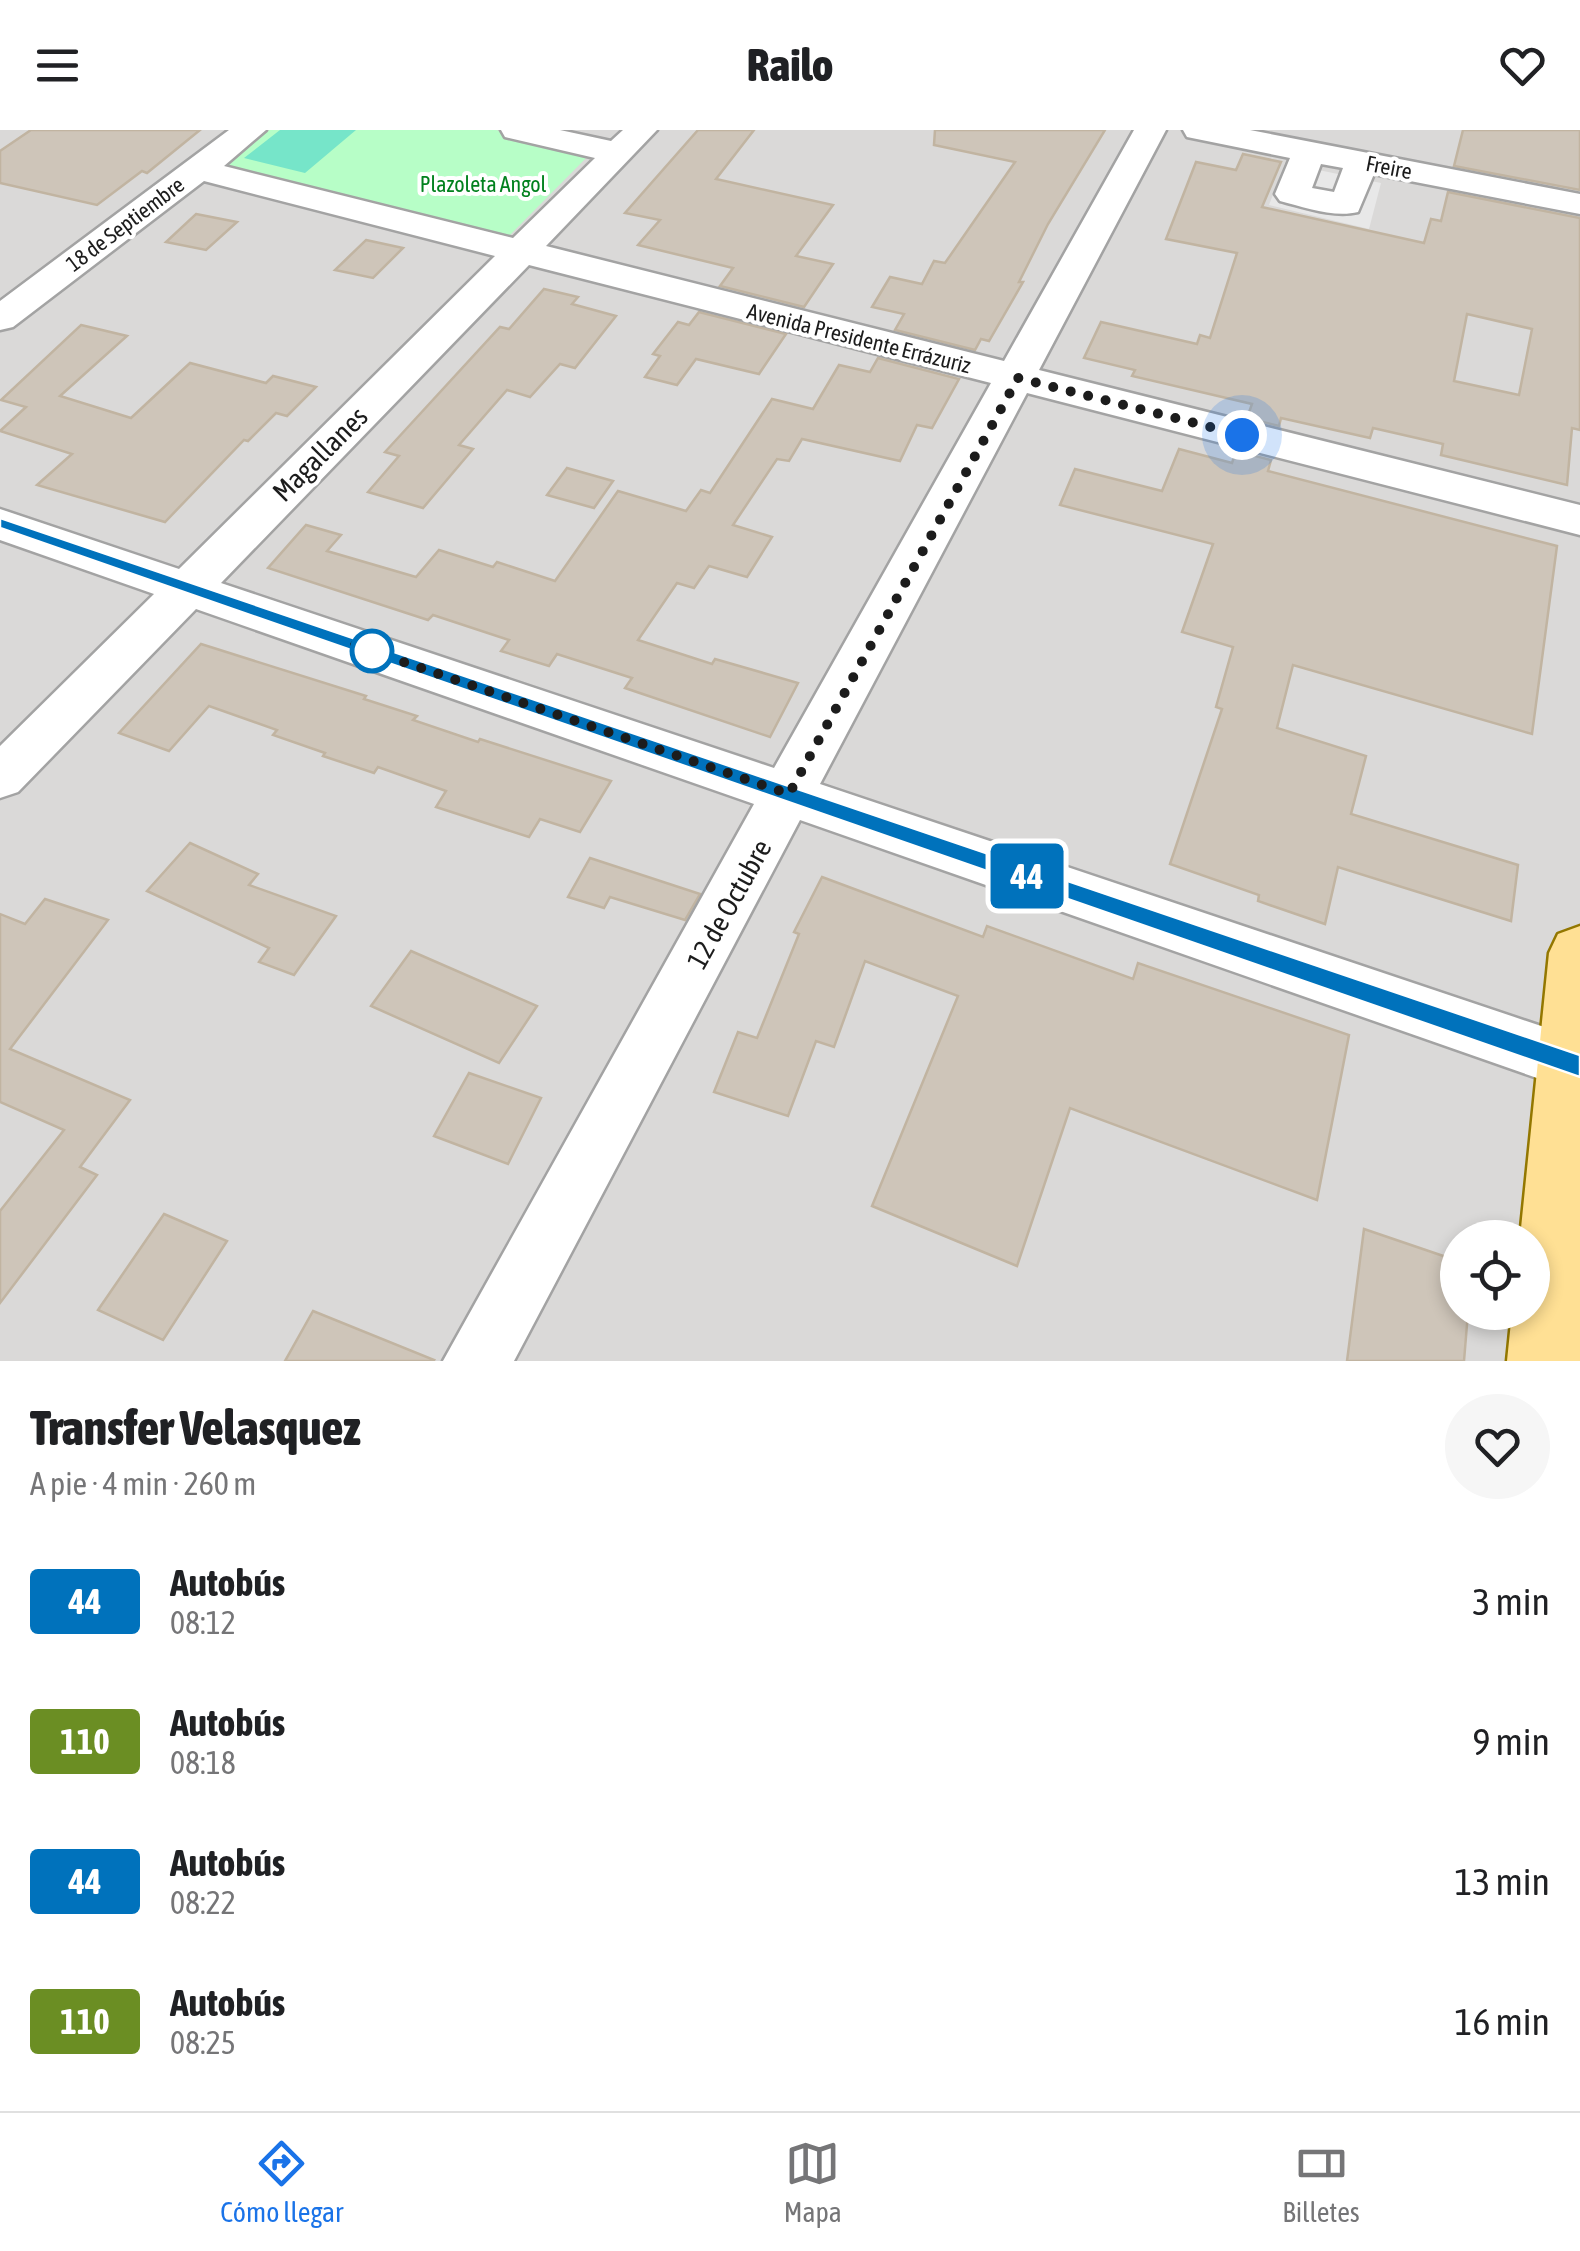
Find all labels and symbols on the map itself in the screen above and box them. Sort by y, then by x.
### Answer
street label: Freire [1364,150,1414,184]
street label: 18 de Septiembre [61,171,189,277]
park label: Plazoleta Angol [420,171,547,197]
street label: Avenida Presidente Errázuriz [745,298,974,378]
street label: Magallanes [266,400,374,508]
your location [1217,410,1267,460]
unlabelled marker [351,630,393,672]
street label: 12 de Octubre [680,834,778,974]
line badge: 44 [982,844,1072,908]

